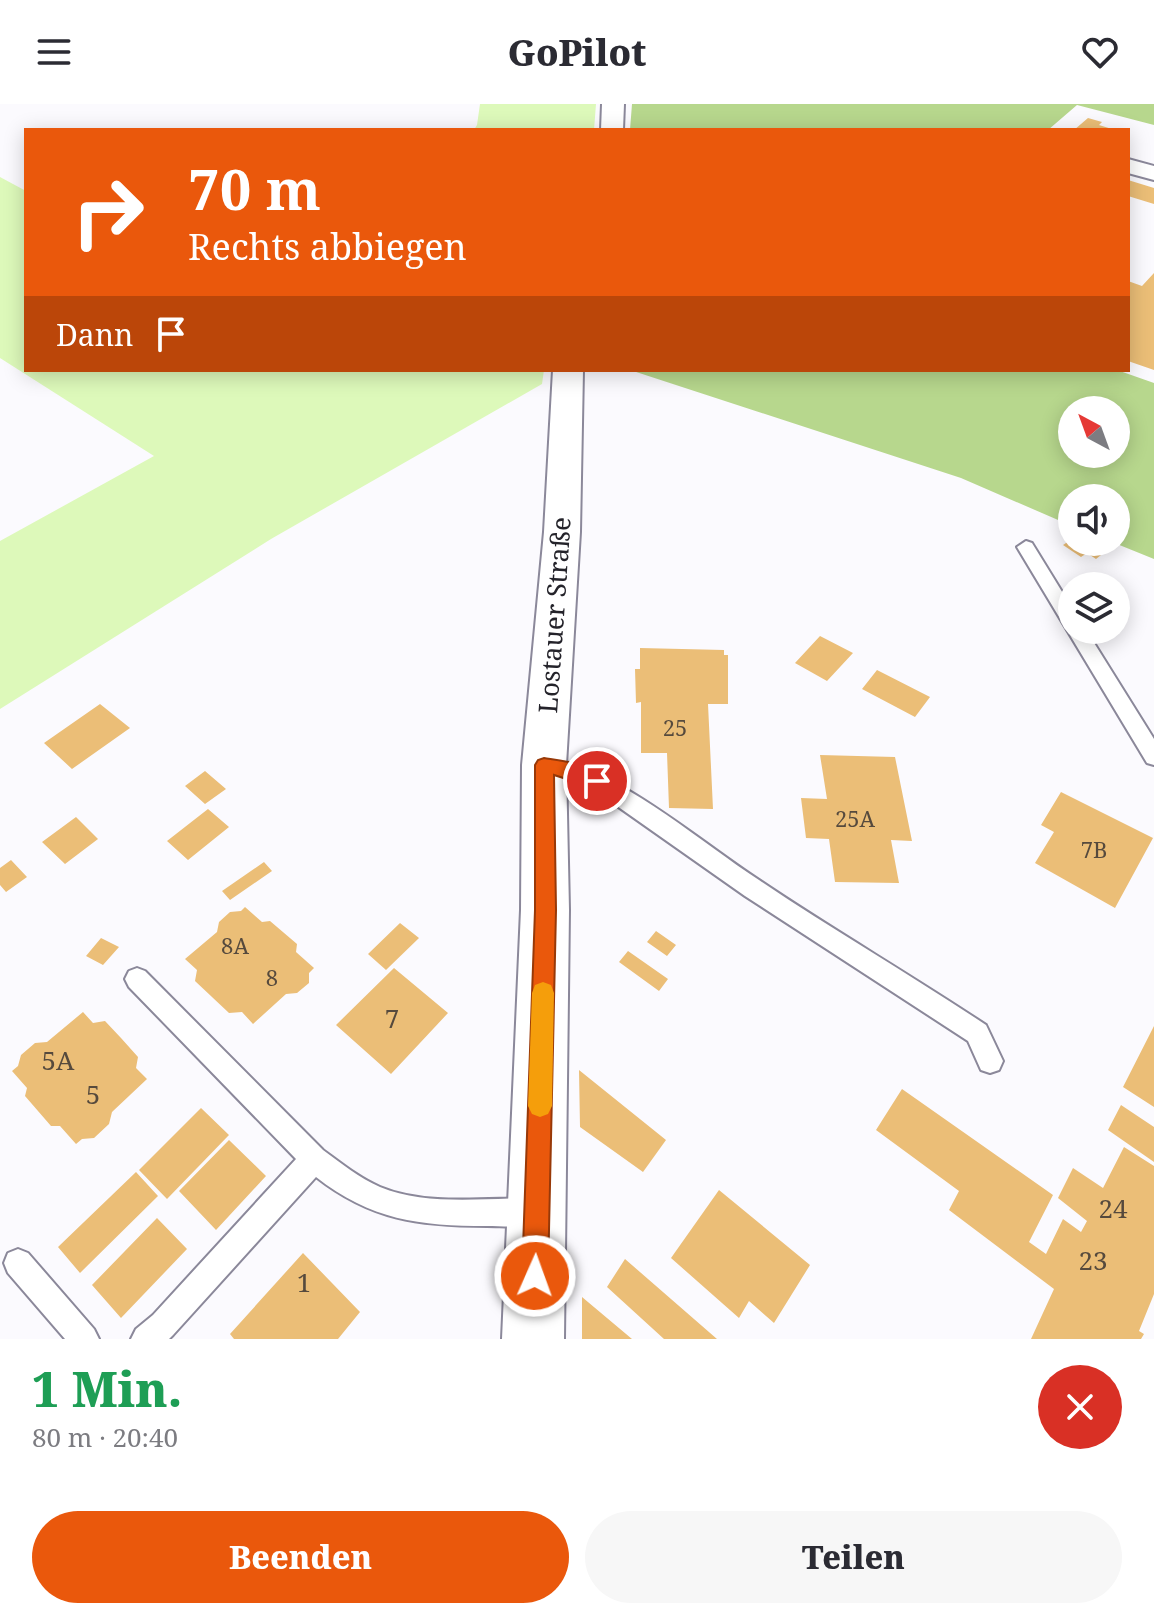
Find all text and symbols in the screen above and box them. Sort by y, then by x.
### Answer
text: GoPilot [508,28,647,77]
icon: menu [32,30,76,74]
icon: heart [1078,30,1122,74]
text: 70 m [188,150,321,226]
icon: right [56,160,160,264]
text: Rechts abbiegen [188,222,467,271]
icon: arrive [149,312,193,356]
text: Dann [56,314,133,355]
north arrow [1058,396,1130,468]
map controls [1058,396,1130,644]
button: sound [1058,484,1130,556]
street label: Lostauer Straße [529,516,579,714]
button: layers [1058,572,1130,644]
house number: 25 [663,712,687,742]
pin [563,747,631,815]
icon: arrive [575,759,619,803]
house number: 25A [835,803,876,833]
house number: 7B [1081,834,1107,864]
house number: 8A [221,930,249,960]
house number: 8 [266,962,278,992]
house number: 7 [385,1000,399,1036]
house number: 5A [42,1042,75,1078]
house number: 5 [86,1076,100,1112]
house number: 24 [1098,1190,1128,1226]
position arrow [493,1234,577,1318]
house number: 23 [1078,1242,1108,1278]
house number: 1 [297,1264,311,1300]
text: 1 Min. [32,1356,183,1421]
button: close [1038,1365,1122,1449]
text: 80 m · 20:40 [32,1419,178,1455]
button: Beenden [32,1511,569,1603]
button: Teilen [585,1511,1122,1603]

